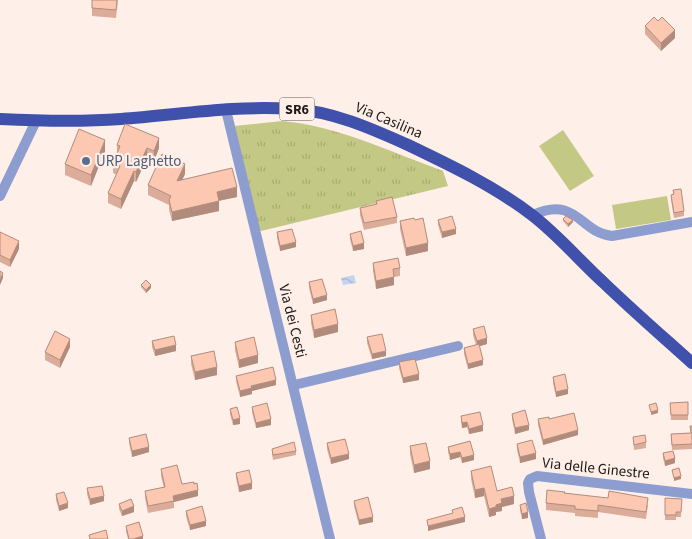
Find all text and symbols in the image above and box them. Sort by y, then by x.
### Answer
street label: Via Casilina [352,97,426,144]
road number: SR6 [280,98,314,120]
place label: URP Laghetto [96,151,181,172]
marker: URP Laghetto [80,155,92,167]
street label: Via dei Cesti [273,282,312,360]
street label: Via delle Ginestre [541,452,651,485]

